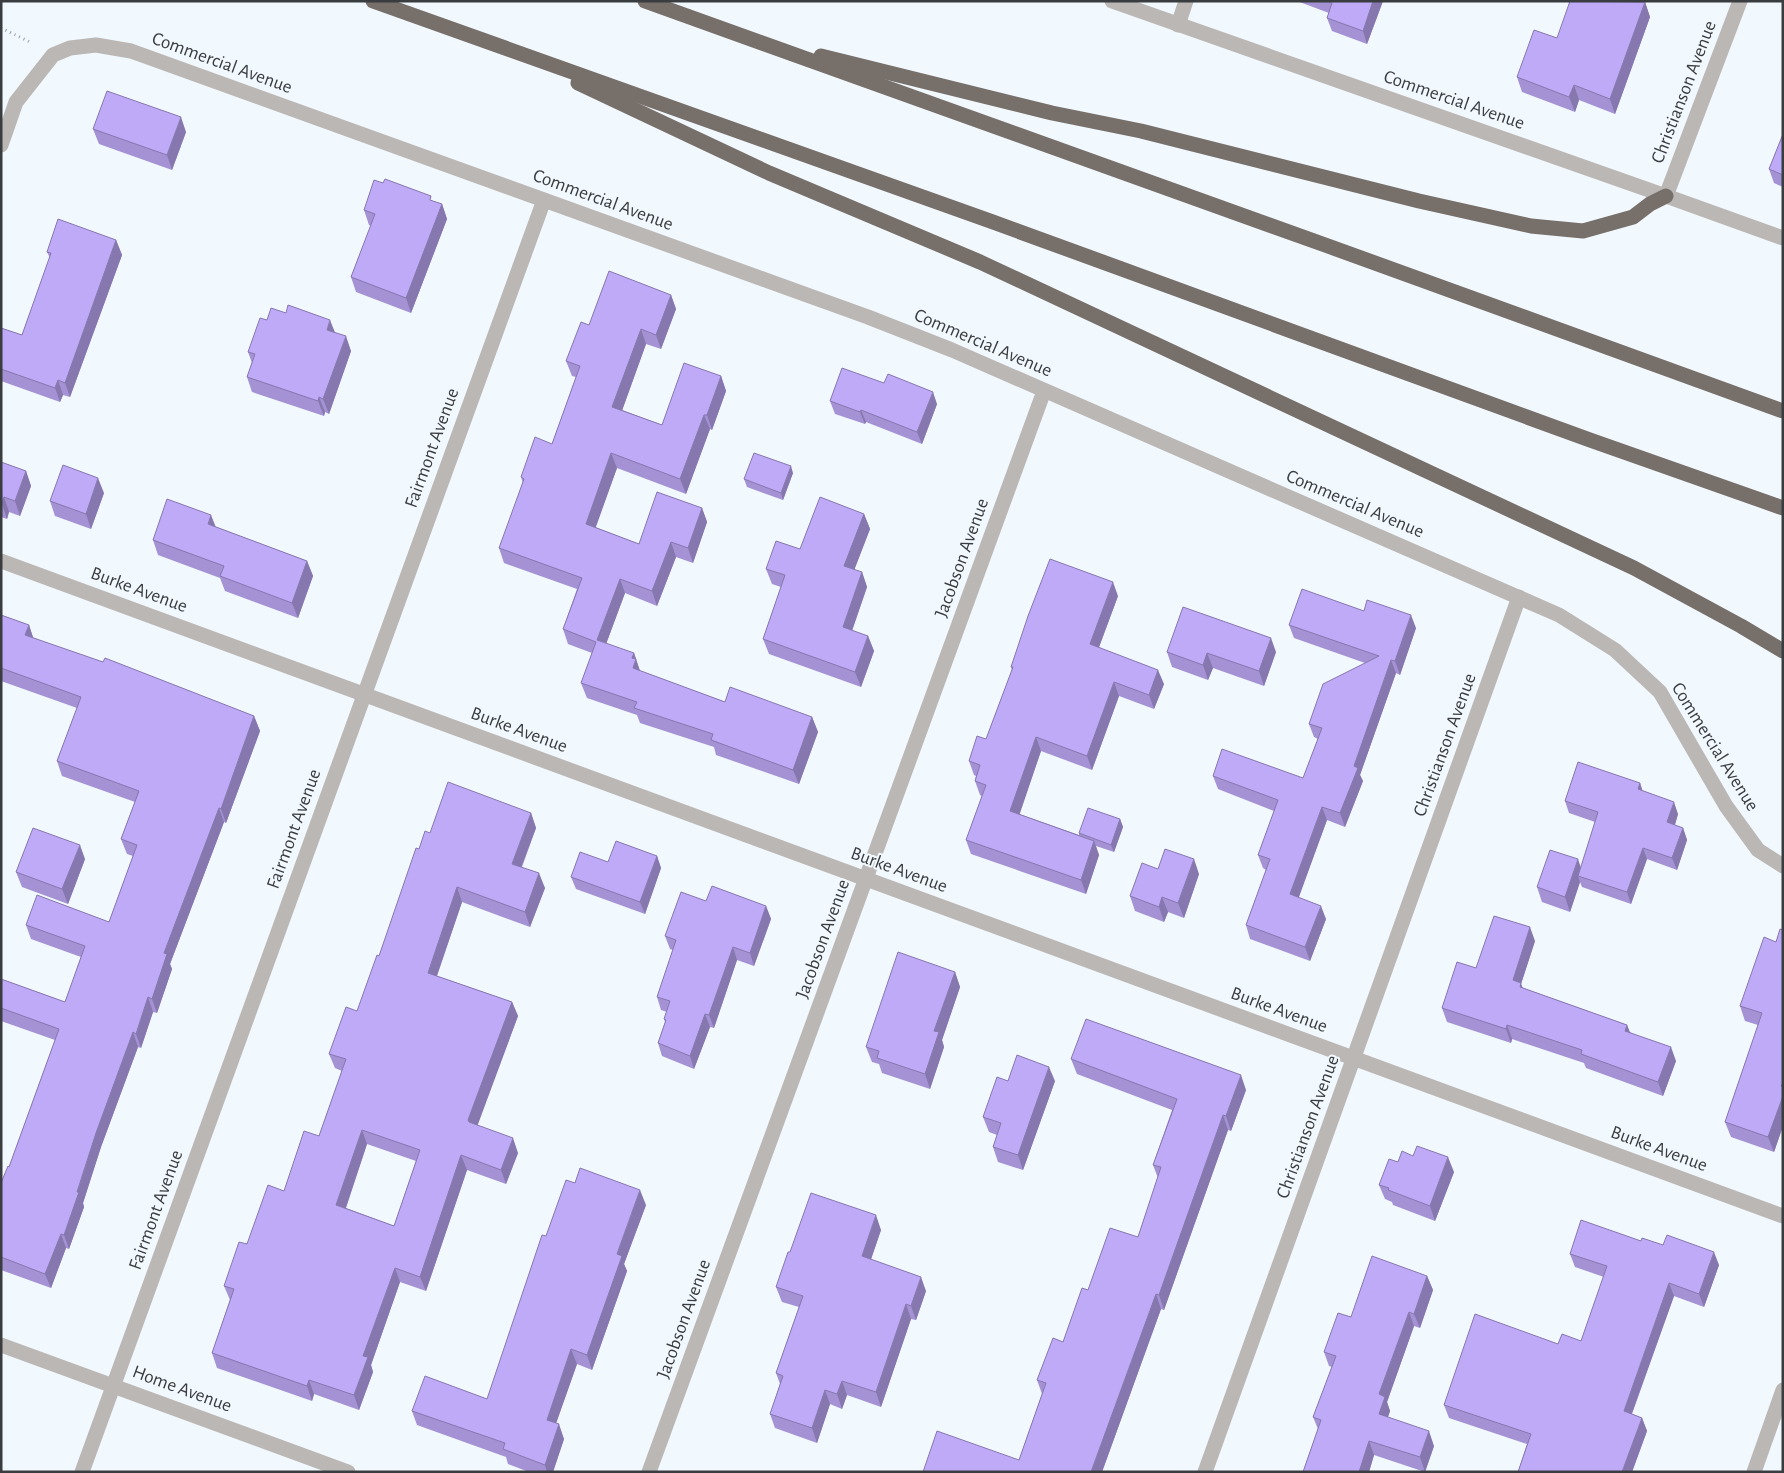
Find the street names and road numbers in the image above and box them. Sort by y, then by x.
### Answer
street label: Christianson Avenue [1648,18,1720,166]
street label: Commercial Avenue [149,29,295,97]
street label: Commercial Avenue [1381,67,1527,133]
street label: Commercial Avenue [530,166,676,234]
street label: Commercial Avenue [911,305,1055,381]
street label: Fairmont Avenue [402,386,462,510]
street label: Commercial Avenue [1283,466,1427,542]
street label: Jacobson Avenue [932,496,992,620]
street label: Burke Avenue [88,564,190,616]
street label: Christianson Avenue [1410,671,1480,819]
street label: Commercial Avenue [1668,679,1762,815]
street label: Burke Avenue [468,704,570,756]
street label: Fairmont Avenue [264,767,324,891]
street label: Burke Avenue [848,844,950,896]
street label: Jacobson Avenue [793,877,853,1001]
street label: Burke Avenue [1228,984,1330,1036]
street label: Christianson Avenue [1273,1053,1343,1201]
street label: Burke Avenue [1608,1123,1710,1175]
street label: Fairmont Avenue [126,1148,186,1272]
street label: Jacobson Avenue [654,1257,714,1381]
street label: Home Avenue [130,1362,234,1416]

